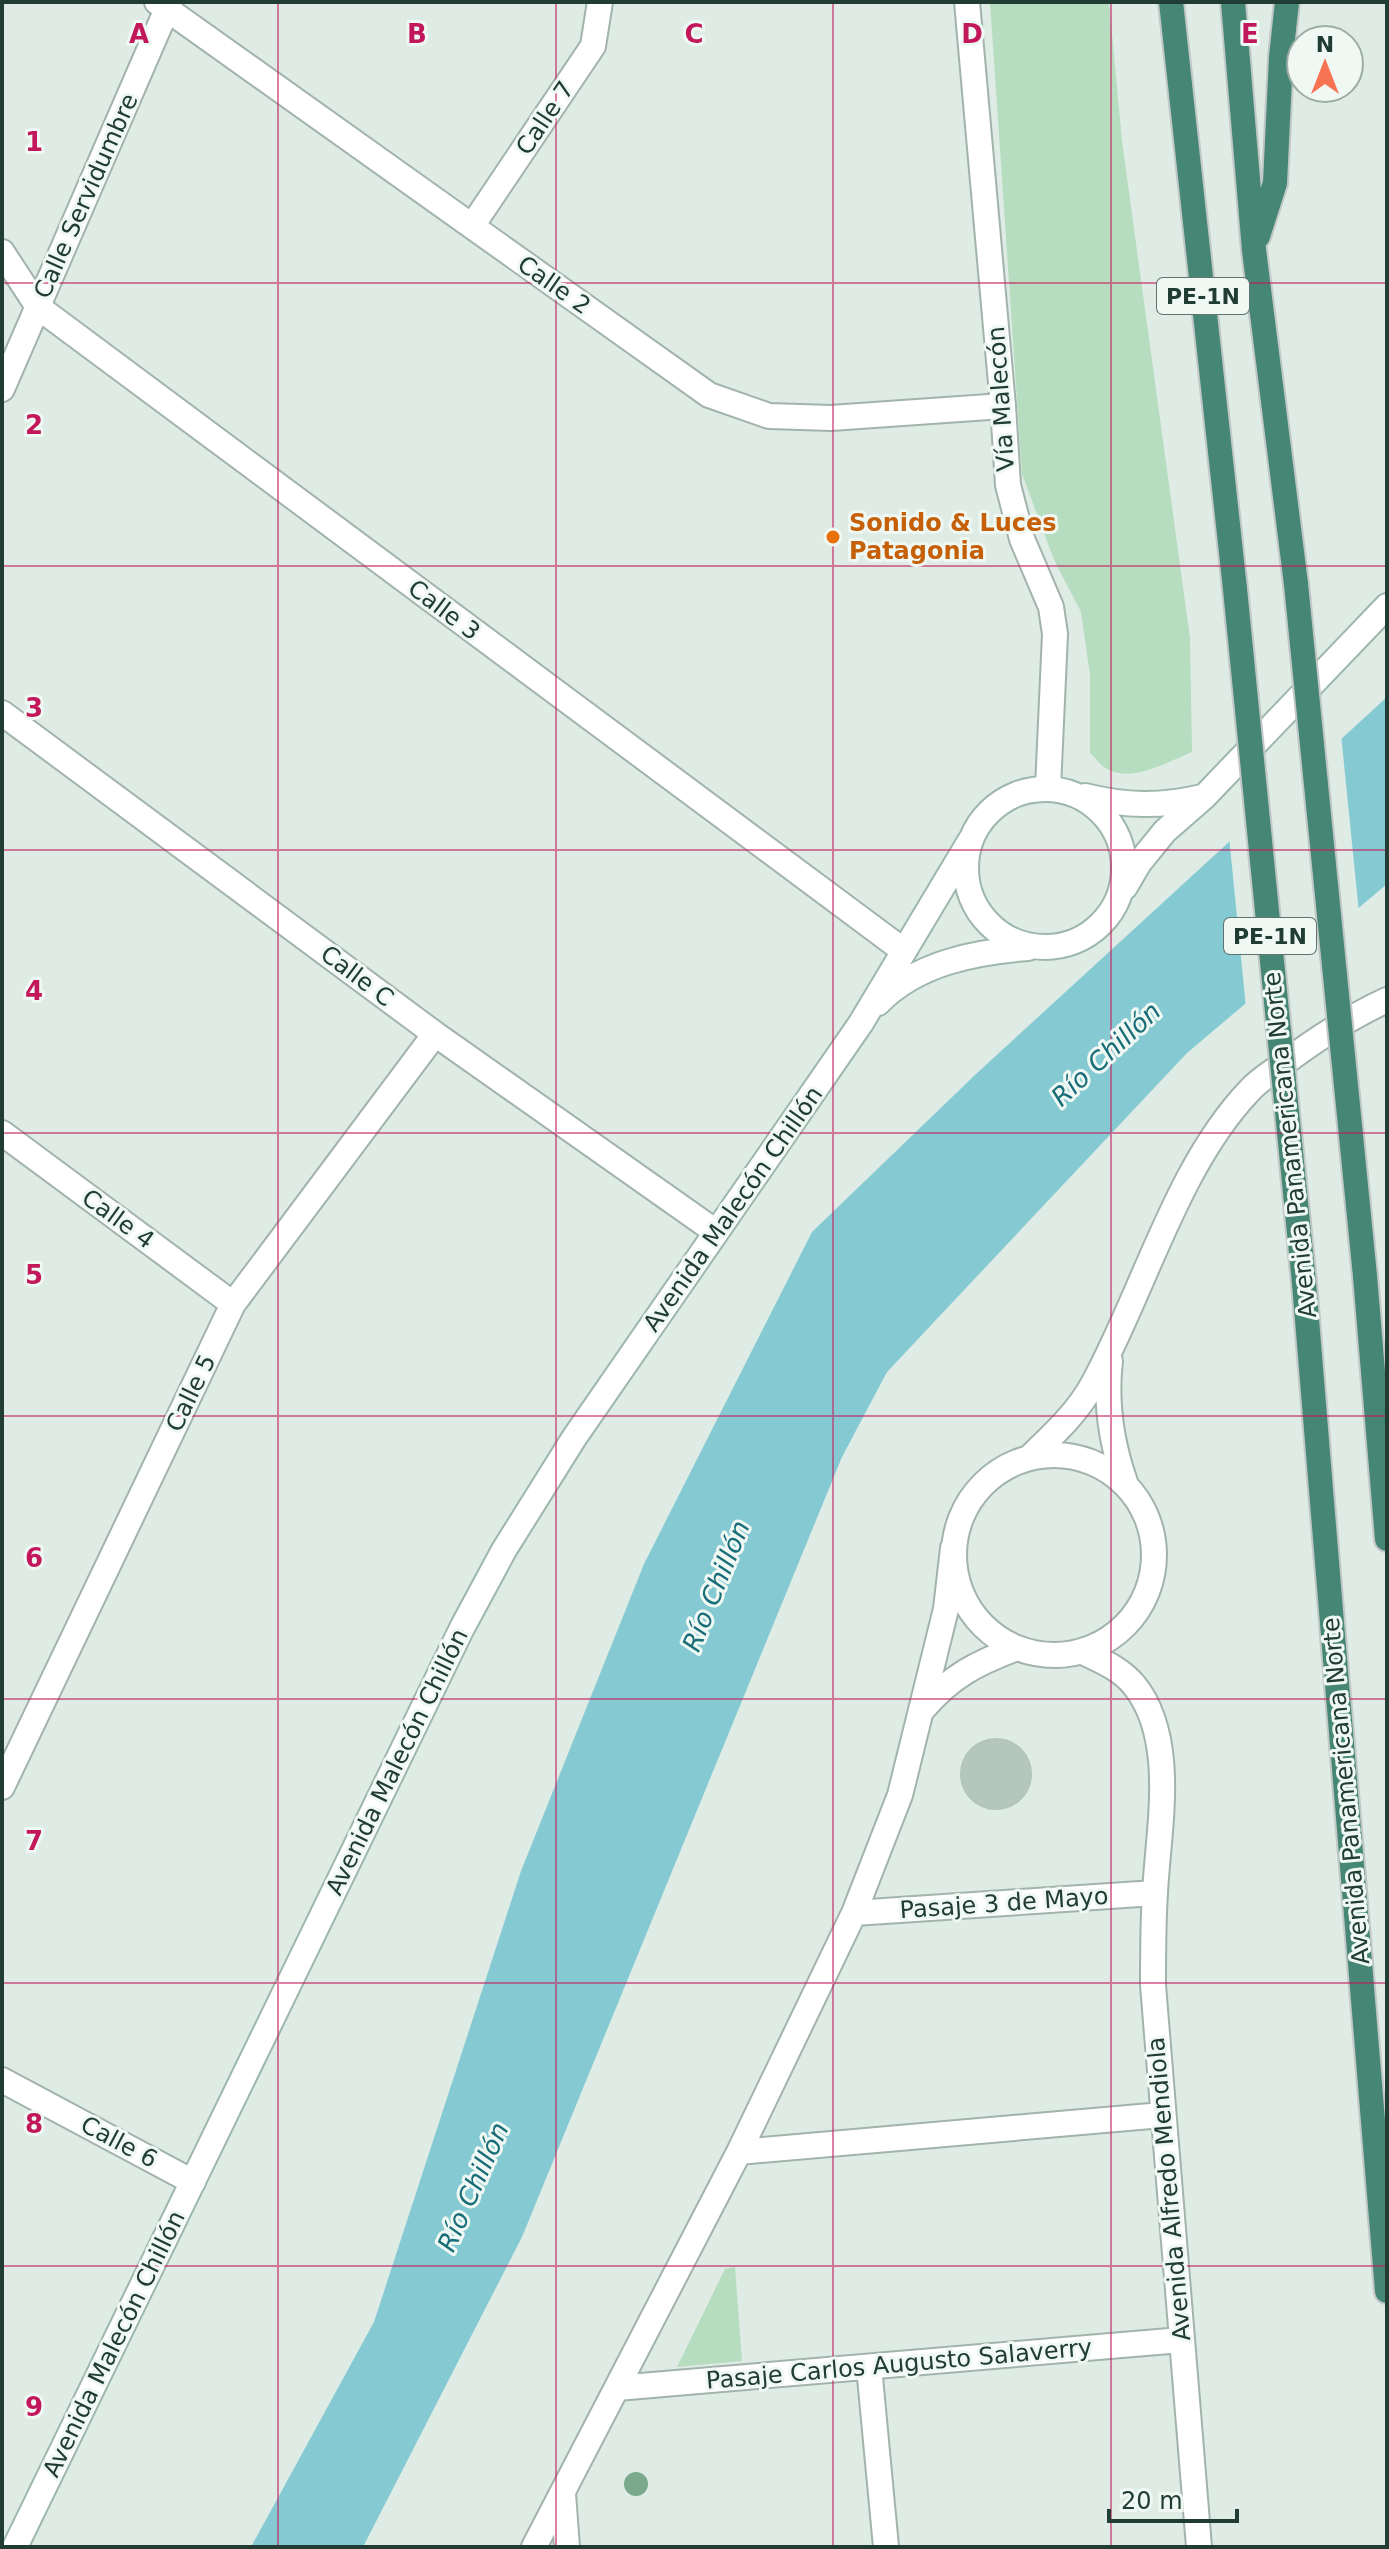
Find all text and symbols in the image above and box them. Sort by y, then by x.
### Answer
text: A [129,19,149,49]
text: B [407,19,427,49]
text: C [684,19,704,49]
text: D [961,19,983,49]
text: E [1241,19,1259,49]
north arrow [1285,24,1365,104]
text: N [1316,32,1334,57]
street label: Calle 7 [510,76,580,160]
street label: Calle Servidumbre [28,89,144,303]
text: 1 [25,127,43,157]
street label: Calle 2 [512,250,596,320]
road number: PE-1N [1157,278,1249,314]
street label: Vía Malecón [982,326,1020,472]
text: 2 [25,410,43,440]
place label: Sonido & Luces Patagonia [849,509,1057,565]
marker: Sonido & Luces Patagonia [824,528,842,546]
street label: Calle 3 [403,574,485,646]
text: 3 [25,693,43,723]
road number: PE-1N [1224,918,1316,954]
street label: Calle C [315,940,399,1012]
street label: Avenida Panamericana Norte [1258,970,1322,1320]
text: 4 [25,976,43,1006]
water label: Río Chillón [1045,996,1167,1112]
street label: Avenida Malecón Chillón [638,1081,828,1337]
street label: Calle 4 [76,1183,160,1255]
text: 5 [25,1260,43,1290]
street label: Calle 5 [160,1350,222,1436]
water label: Río Chillón [676,1516,756,1656]
text: 6 [25,1543,43,1573]
street label: Avenida Panamericana Norte [1317,1616,1375,1966]
street label: Avenida Malecón Chillón [320,1624,474,1900]
text: 7 [25,1826,43,1856]
street label: Pasaje 3 de Mayo [899,1882,1109,1924]
street label: Avenida Alfredo Mendiola [1142,2036,1196,2342]
text: 8 [25,2109,43,2139]
street label: Calle 6 [76,2110,162,2174]
water label: Río Chillón [431,2118,515,2256]
street label: Avenida Malecón Chillón [37,2206,191,2482]
street label: Pasaje Carlos Augusto Salaverry [705,2333,1093,2395]
text: 9 [25,2392,43,2422]
scale bar [1109,2473,1237,2523]
text: 20 m [1121,2487,1183,2515]

